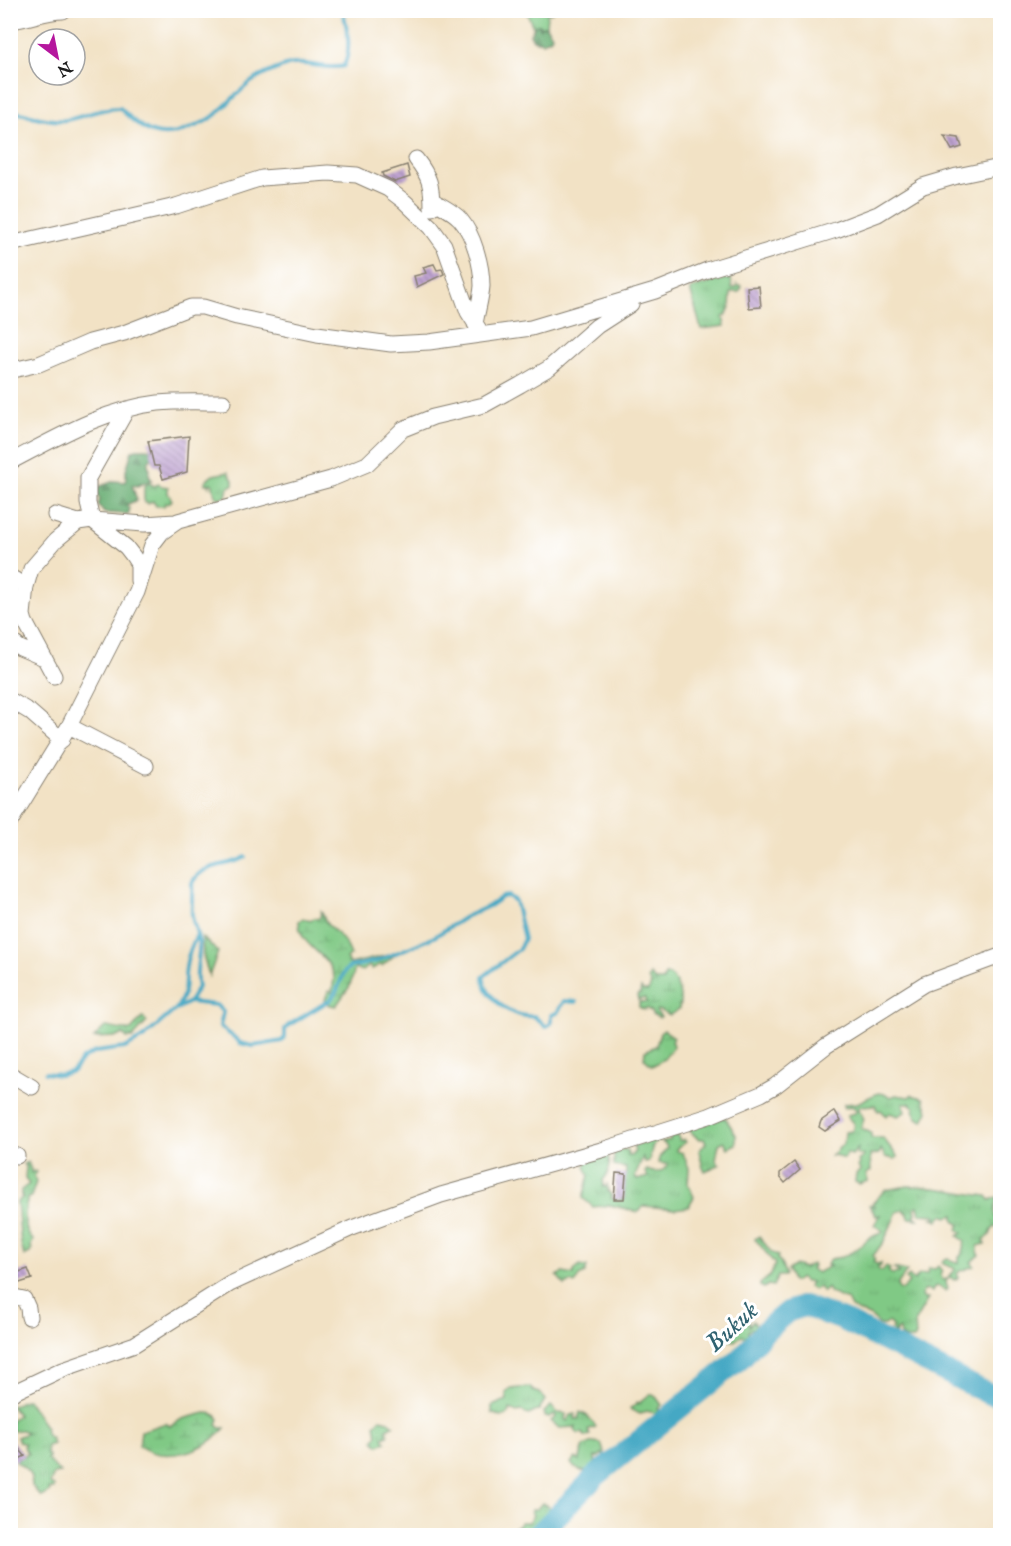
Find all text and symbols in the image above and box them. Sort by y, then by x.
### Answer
north arrow [27,27,87,87]
text: N [53,55,76,80]
water label: Bukuk [699,1294,766,1360]

